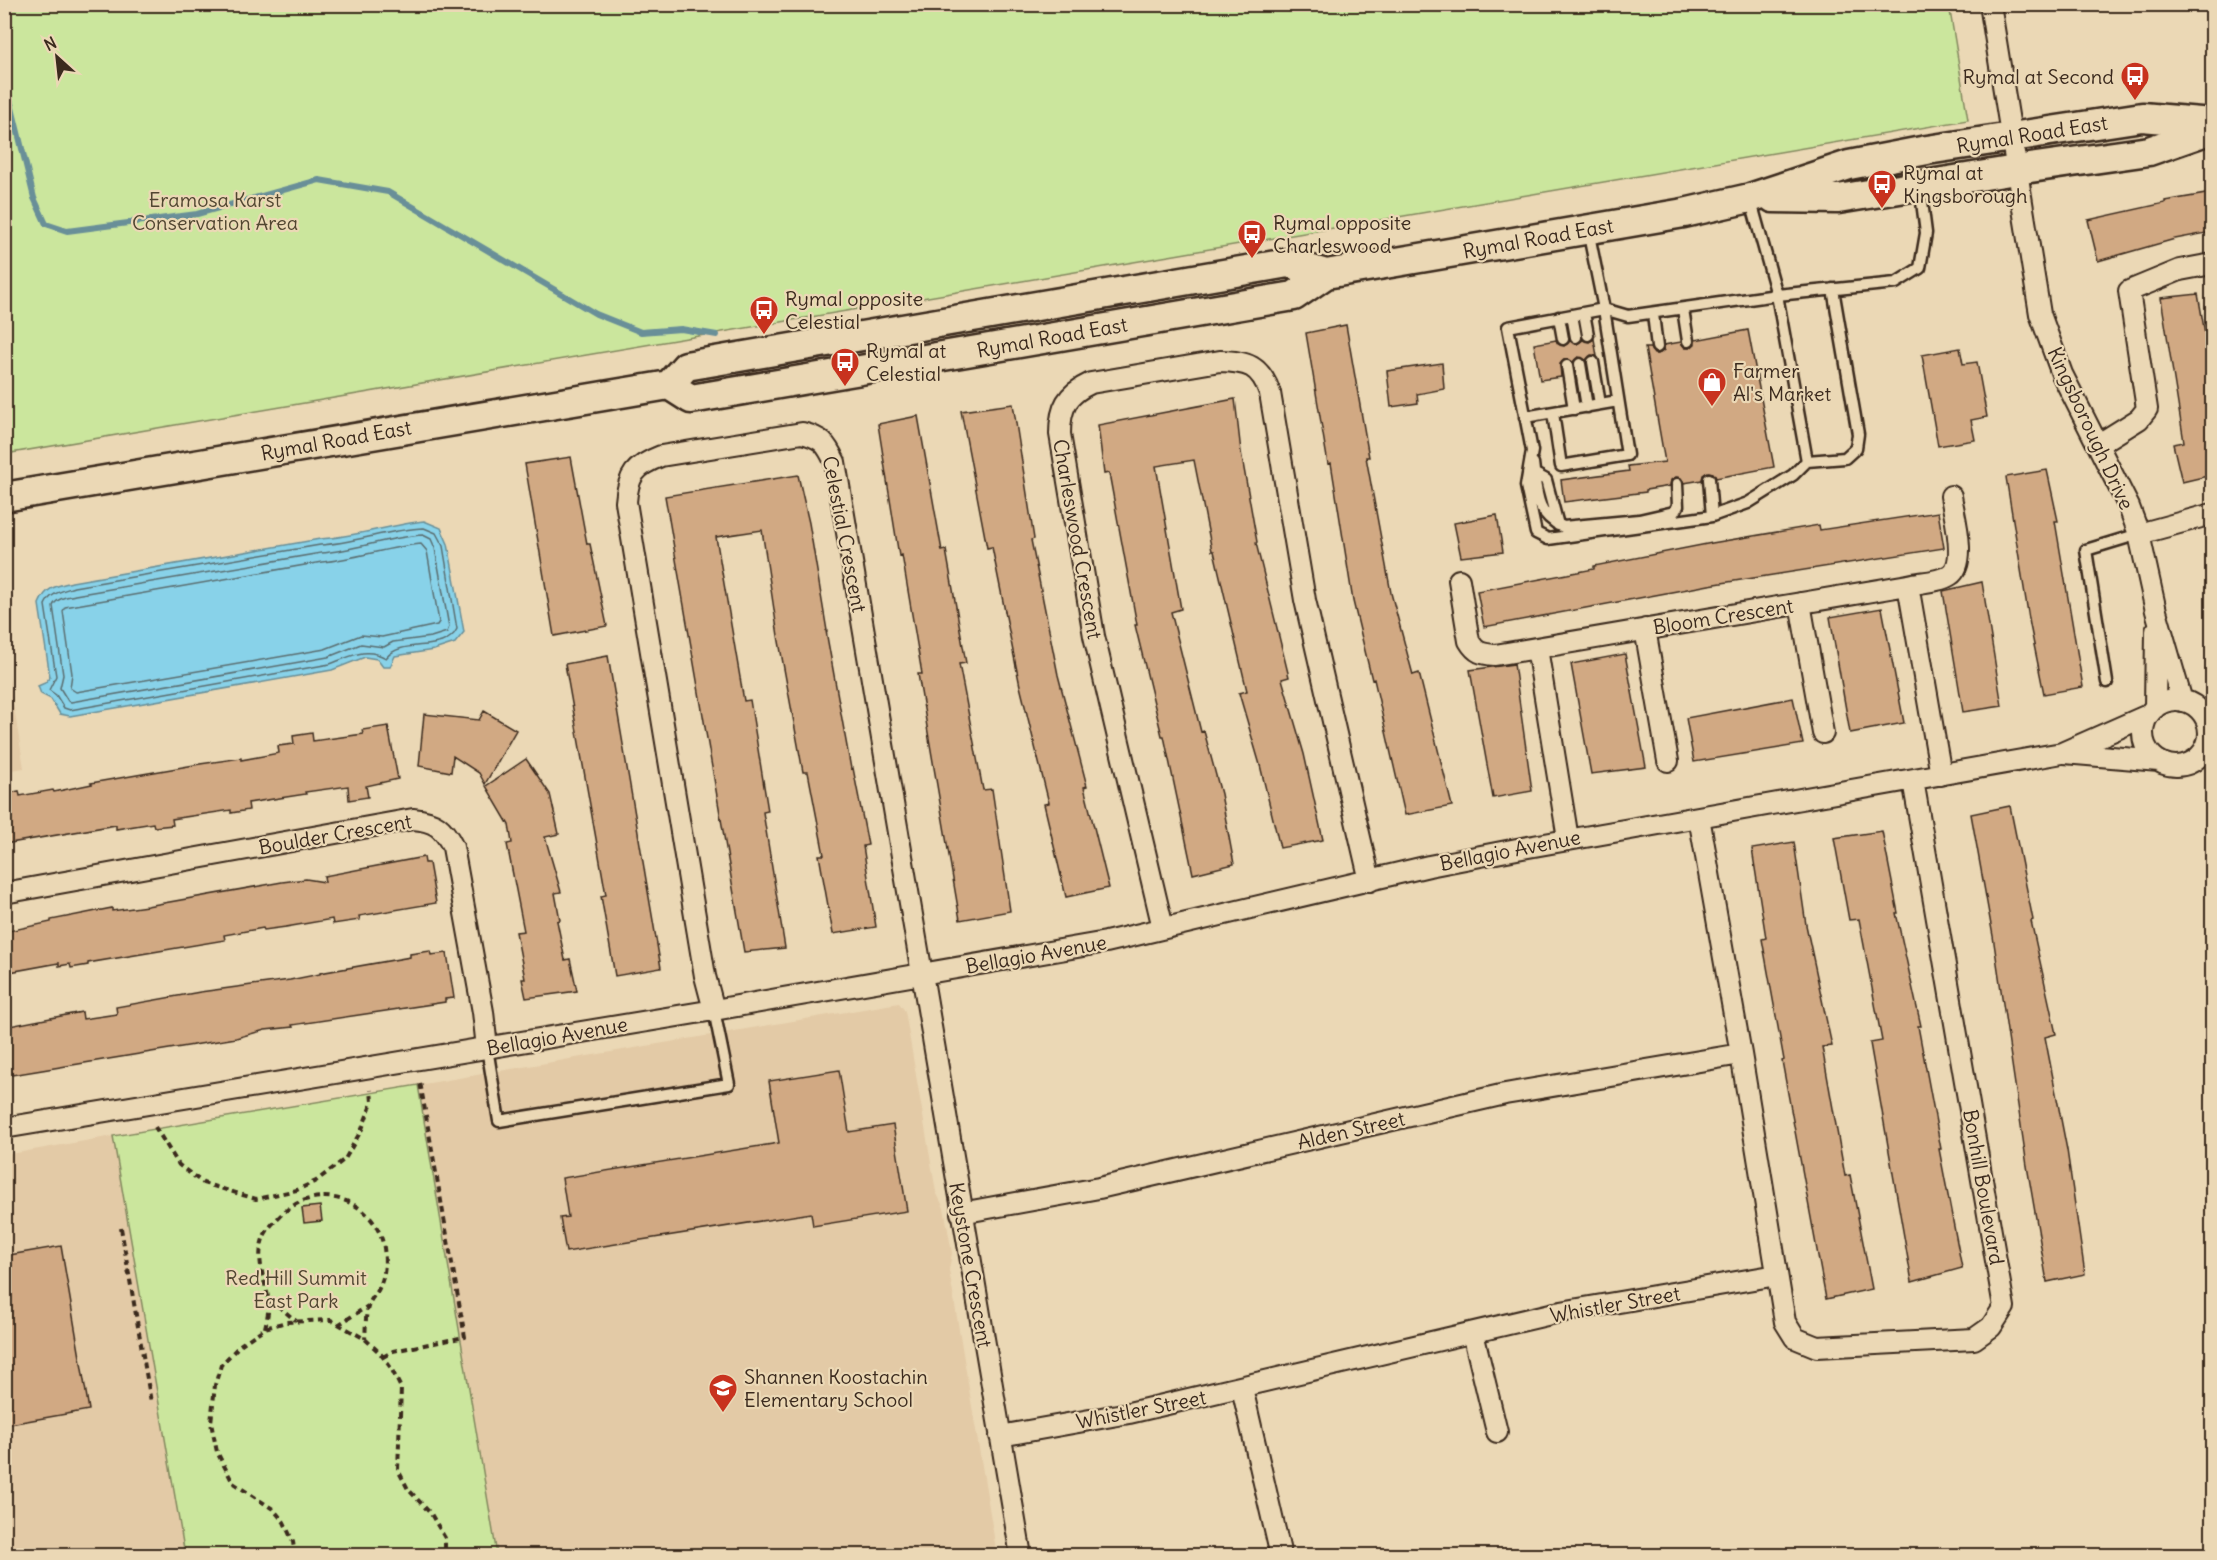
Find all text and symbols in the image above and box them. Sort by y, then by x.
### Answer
north arrow [27,27,87,87]
text: N [41,32,60,55]
bus stop icon: Rymal at Second [2119,60,2151,102]
place label: Rymal at Second [1962,64,2114,89]
street label: Rymal Road East [1955,110,2110,158]
place label: Rymal at Kingsborough [1903,160,2027,208]
bus stop icon: Rymal at Kingsborough [1866,168,1898,210]
park label: Eramosa Karst Conservation Area [132,187,298,235]
place label: Rymal opposite Charleswood [1273,210,1411,258]
street label: Rymal Road East [1461,212,1616,264]
bus stop icon: Rymal opposite Charleswood [1236,218,1268,260]
place label: Rymal opposite Celestial [785,286,923,334]
bus stop icon: Rymal opposite Celestial [748,294,780,336]
street label: Rymal Road East [975,311,1130,363]
place label: Rymal at Celestial [866,338,947,386]
street label: Kingsborough Drive [2042,343,2140,513]
bus stop icon: Rymal at Celestial [829,346,861,388]
place label: Farmer Al's Market [1733,358,1831,406]
shop icon: Farmer Al's Market [1696,366,1728,408]
street label: Rymal Road East [259,414,414,466]
street label: Charleswood Crescent [1048,437,1108,641]
street label: Celestial Crescent [818,454,872,615]
street label: Bloom Crescent [1651,593,1795,639]
street label: Boulder Crescent [256,808,414,860]
street label: Bellagio Avenue [1437,824,1583,876]
street label: Bellagio Avenue [963,929,1109,979]
street label: Bellagio Avenue [484,1011,630,1061]
street label: Alden Street [1295,1105,1407,1154]
street label: Bonhill Boulevard [1958,1107,2010,1267]
street label: Keystone Crescent [944,1180,998,1350]
park label: Red Hill Summit East Park [225,1265,367,1313]
street label: Whistler Street [1548,1280,1682,1328]
place label: Shannen Koostachin Elementary School [744,1364,928,1412]
school or university icon: Shannen Koostachin Elementary School [707,1372,739,1414]
street label: Whistler Street [1074,1384,1208,1434]

